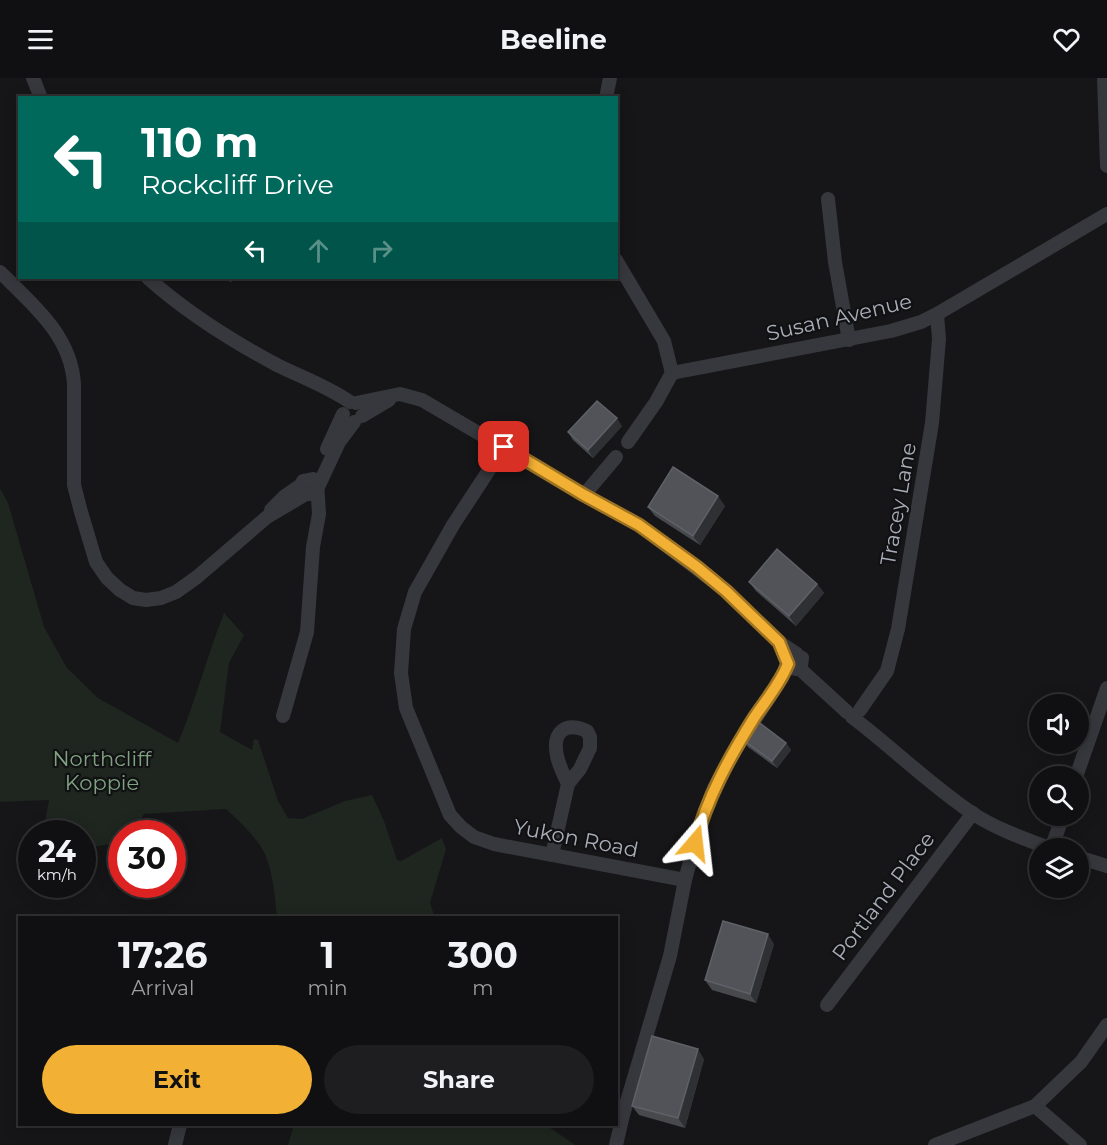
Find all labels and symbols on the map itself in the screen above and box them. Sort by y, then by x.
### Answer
street label: Susan Avenue [764,288,914,346]
pin [478,421,529,472]
street label: Tracey Lane [875,441,921,567]
park label: Northcliff Koppie [53,746,152,795]
position arrow [663,811,727,875]
street label: Yukon Road [511,814,641,862]
speed limit sign: 30 [108,820,186,898]
street label: Portland Place [826,827,940,965]

